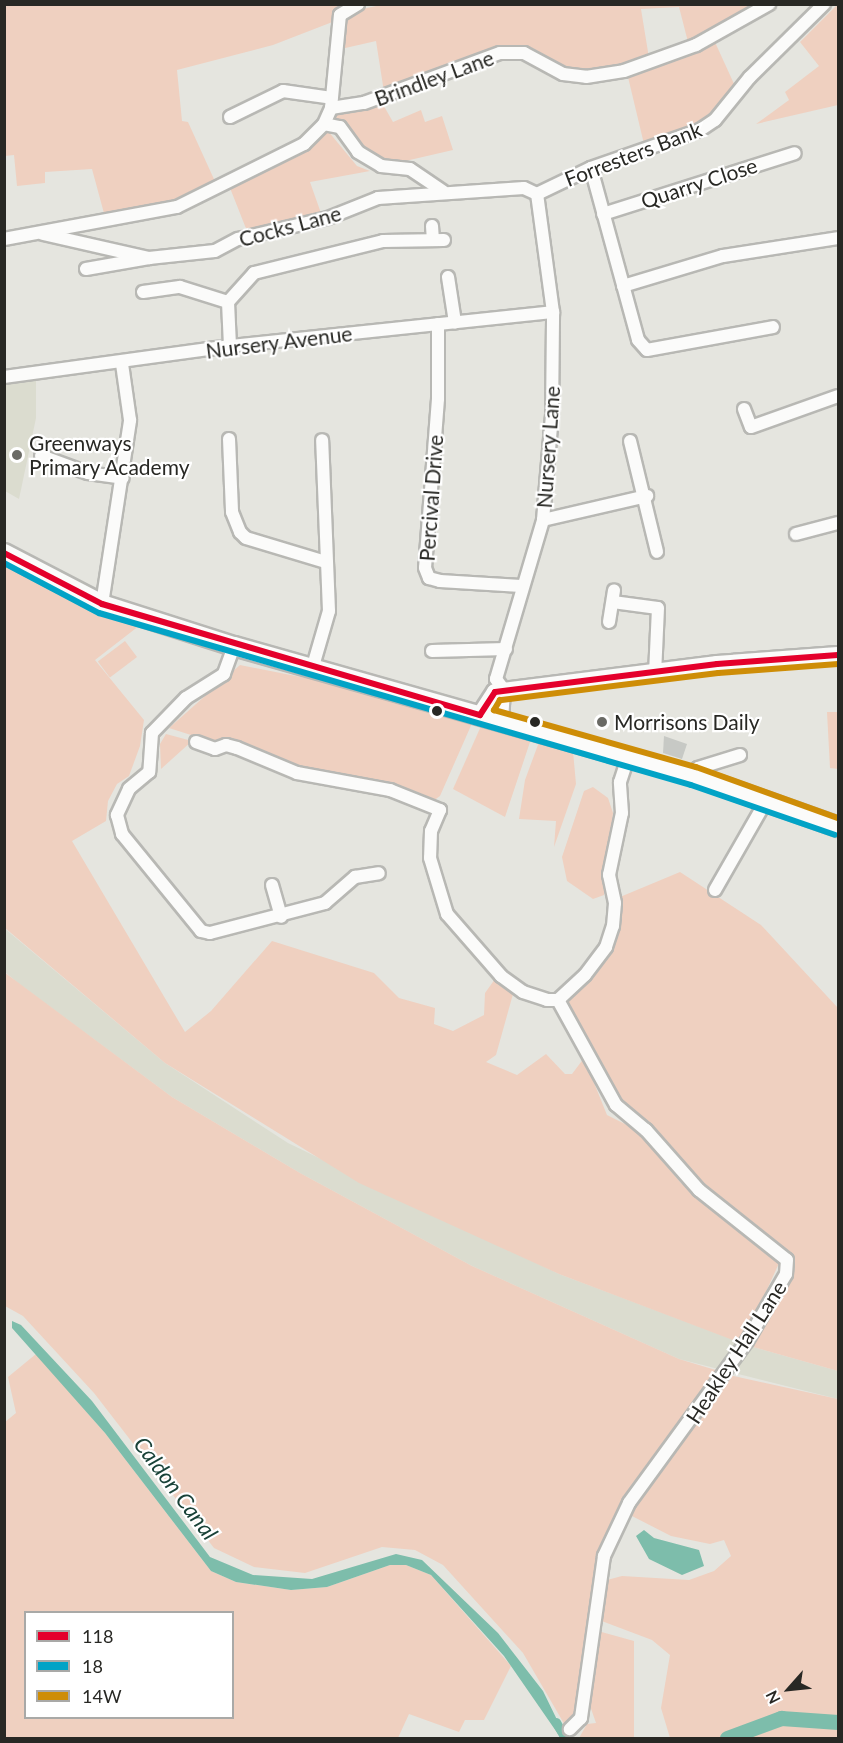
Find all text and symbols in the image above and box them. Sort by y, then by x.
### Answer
street label: Brindley Lane [371,45,497,111]
street label: Forresters Bank [561,116,705,192]
street label: Quarry Close [637,152,761,214]
street label: Cocks Lane [236,200,344,252]
street label: Nursery Avenue [204,320,354,364]
street label: Nursery Lane [531,385,565,509]
place label: Greenways Primary Academy [29,430,191,480]
street label: Percival Drive [414,434,448,562]
marker: Greenways Primary Academy [10,448,24,462]
unlabelled marker [431,705,443,717]
place label: Morrisons Daily [614,709,760,735]
marker: Morrisons Daily [595,715,609,729]
unlabelled marker [529,716,541,728]
street label: Heakley Hall Lane [680,1276,792,1428]
water label: Caldon Canal [129,1431,223,1545]
legend [24,1611,234,1719]
text: 118 [82,1625,113,1647]
text: 18 [82,1655,103,1677]
north arrow [759,1659,819,1719]
text: 14W [82,1685,122,1707]
text: N [761,1688,784,1707]

